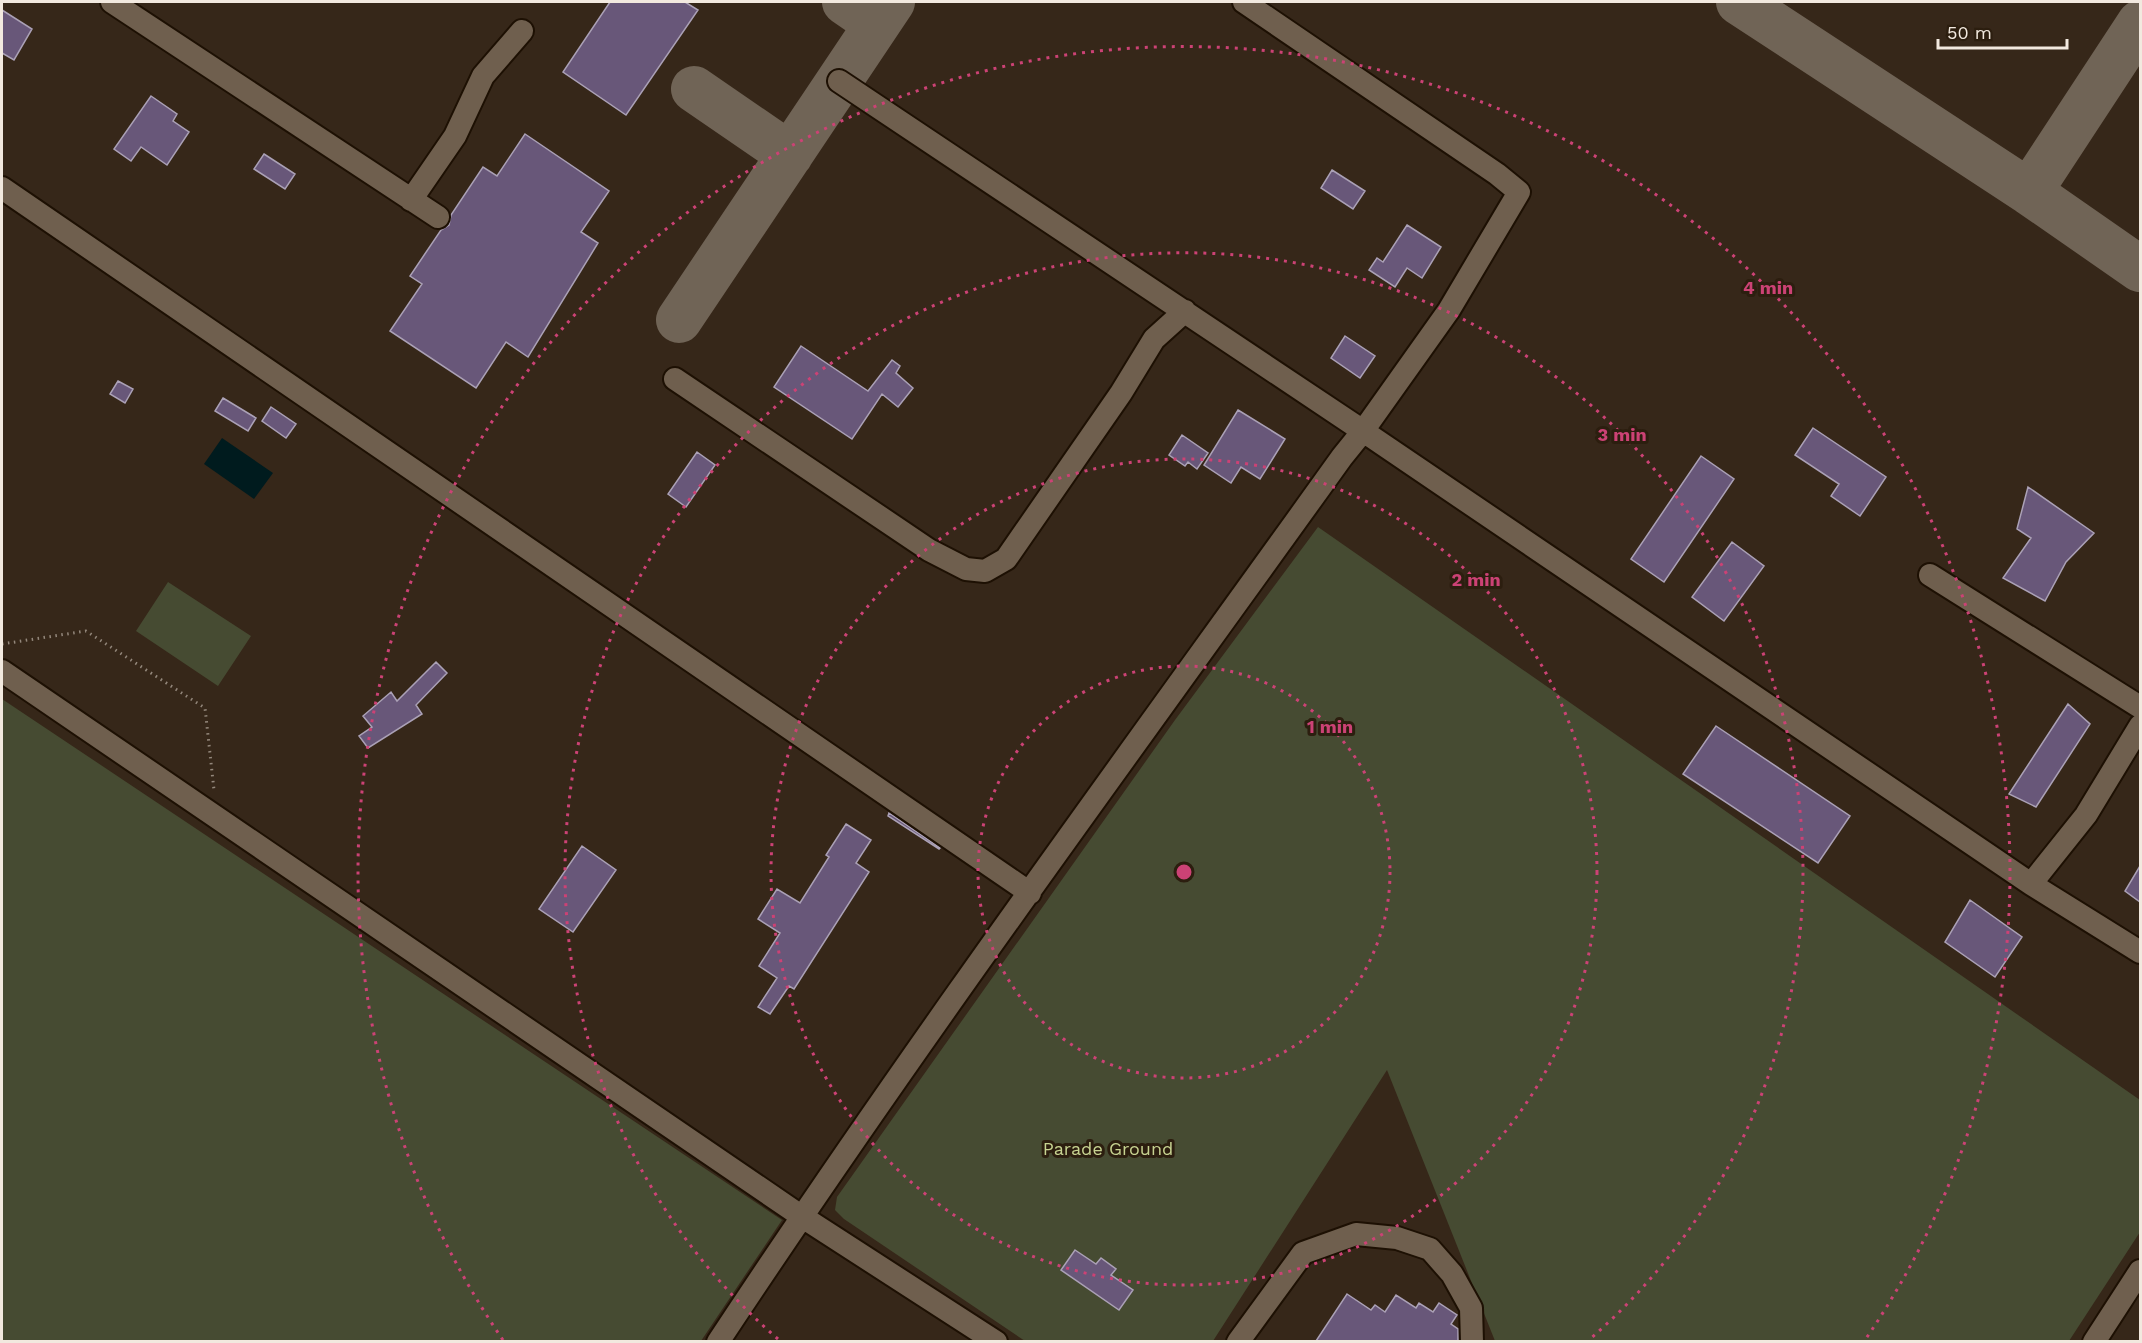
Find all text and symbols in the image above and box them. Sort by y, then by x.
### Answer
scale bar [1938,12,2067,50]
text: 50 m [1947,22,1992,43]
text: 4 min [1743,277,1793,298]
text: 3 min [1597,424,1647,445]
text: 2 min [1451,569,1501,590]
text: 1 min [1307,716,1353,737]
centre of rings [1174,862,1194,882]
park label: Parade Ground [1043,1138,1173,1159]

